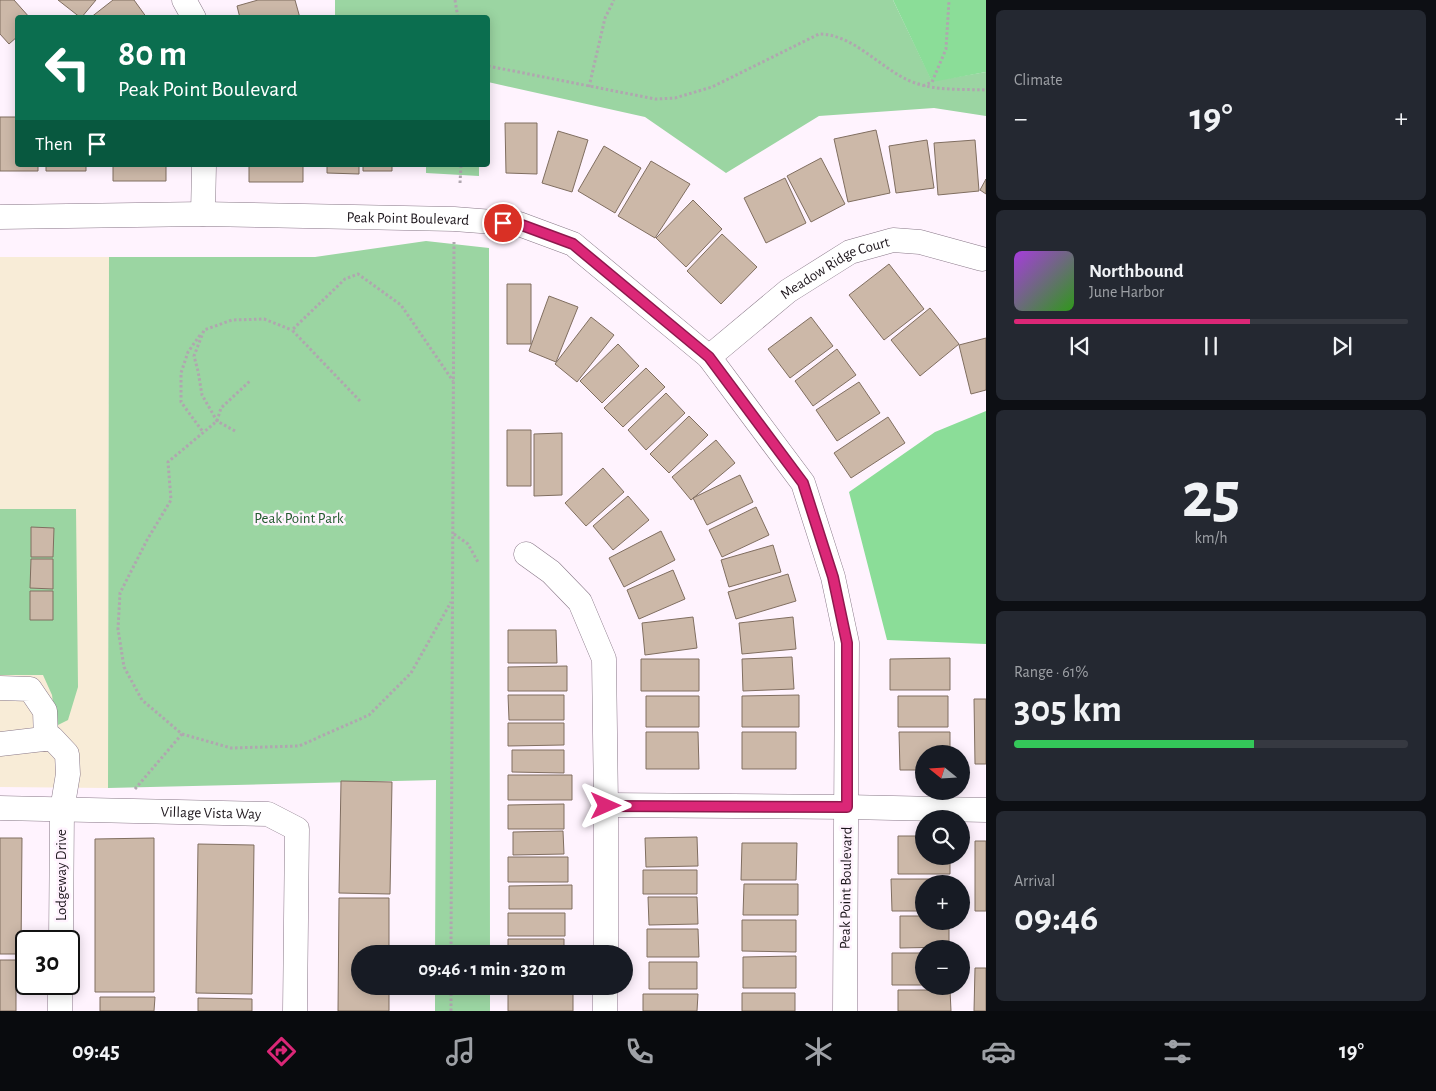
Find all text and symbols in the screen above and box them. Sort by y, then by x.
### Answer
icon: left [35,35,100,100]
text: 80 m [118,37,187,72]
text: Climate [1014,72,1063,88]
text: Peak Point Boulevard [118,78,298,100]
text: 19° [1189,99,1233,137]
text: − [1014,105,1027,133]
text: + [1395,105,1408,133]
icon: arrive [83,130,111,158]
text: Then [35,135,73,154]
pin [482,202,524,244]
street label: Peak Point Boulevard [346,209,470,228]
icon: arrive [489,209,517,237]
street label: Meadow Ridge Court [777,234,891,302]
text: Northbound [1089,262,1184,281]
text: June Harbor [1089,284,1164,300]
icon: previous [1066,332,1094,360]
icon: pause [1197,332,1225,360]
icon: next [1328,332,1356,360]
text: 25 [1182,464,1240,529]
park label: Peak Point Park [254,511,344,526]
text: km/h [1194,530,1228,546]
text: Range · 61% [1014,664,1088,680]
text: 305 km [1014,691,1122,729]
north arrow [915,745,970,800]
map controls [915,745,970,995]
position arrow [579,779,631,831]
street label: Village Vista Way [160,804,262,821]
button: search [915,810,970,865]
street label: Peak Point Boulevard [837,826,855,949]
street label: Lodgeway Drive [54,829,69,921]
text: Arrival [1014,873,1055,889]
button: + [915,875,970,930]
text: 09:46 [1014,900,1098,938]
speed limit sign: 30 [15,930,80,995]
button: − [915,940,970,995]
text: 09:46 · 1 min · 320 m [418,960,566,979]
icon: directions [264,1034,299,1069]
icon: music [443,1034,478,1069]
icon: phone [622,1034,657,1069]
icon: climate [801,1034,836,1069]
icon: car [981,1034,1016,1069]
icon: filters [1160,1034,1195,1069]
text: 09:45 [72,1040,120,1062]
text: 19° [1339,1040,1364,1062]

